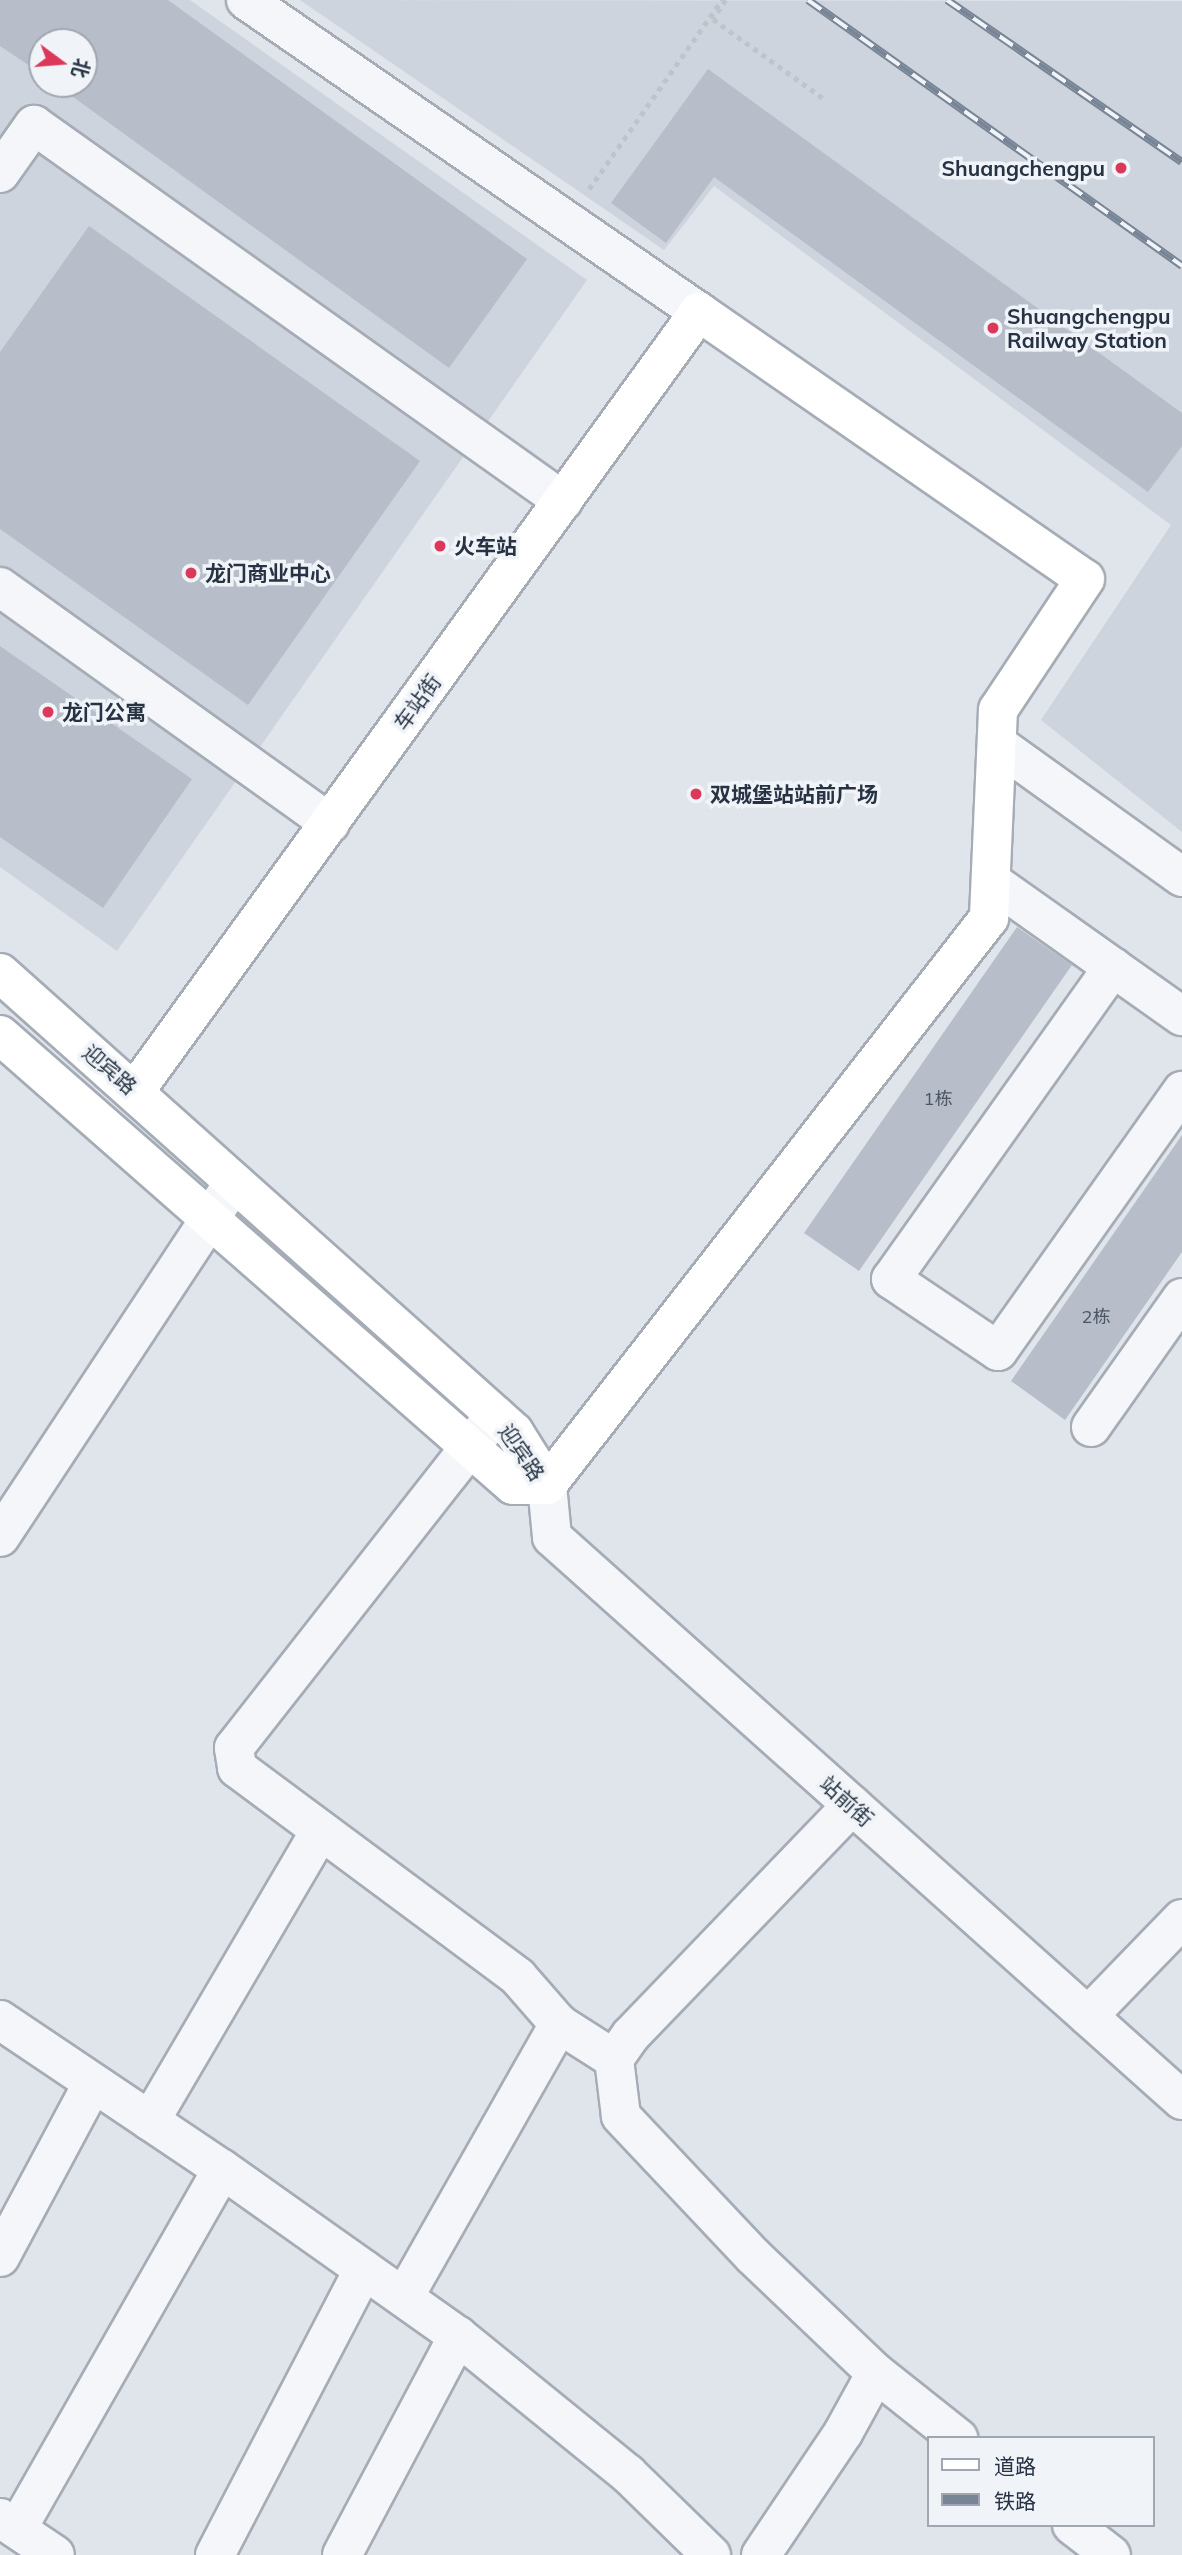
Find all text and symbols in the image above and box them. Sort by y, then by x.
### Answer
north arrow [28,28,98,98]
text: 北 [67,56,95,81]
place label: Shuangchengpu [942,155,1105,181]
marker: Shuangchengpu [1111,158,1131,178]
place label: Shuangchengpu Railway Station [1007,303,1170,353]
marker: Shuangchengpu Railway Station [985,320,1001,336]
place label: 火车站 [454,533,517,559]
marker: 火车站 [432,538,448,554]
place label: 龙门商业中心 [205,560,331,586]
marker: 龙门商业中心 [183,565,199,581]
street label: 车站街 [388,669,446,735]
place label: 龙门公寓 [62,699,146,725]
marker: 龙门公寓 [40,704,56,720]
place label: 双城堡站站前广场 [710,781,878,807]
marker: 双城堡站站前广场 [688,786,704,802]
street label: 迎宾路 [78,1039,142,1099]
house number: 1栋 [924,1088,952,1110]
house number: 2栋 [1082,1306,1110,1328]
street label: 迎宾路 [494,1419,550,1485]
street label: 站前街 [815,1771,879,1831]
legend [926,2436,1154,2527]
text: 道路 [994,2453,1036,2479]
text: 铁路 [994,2488,1036,2514]

